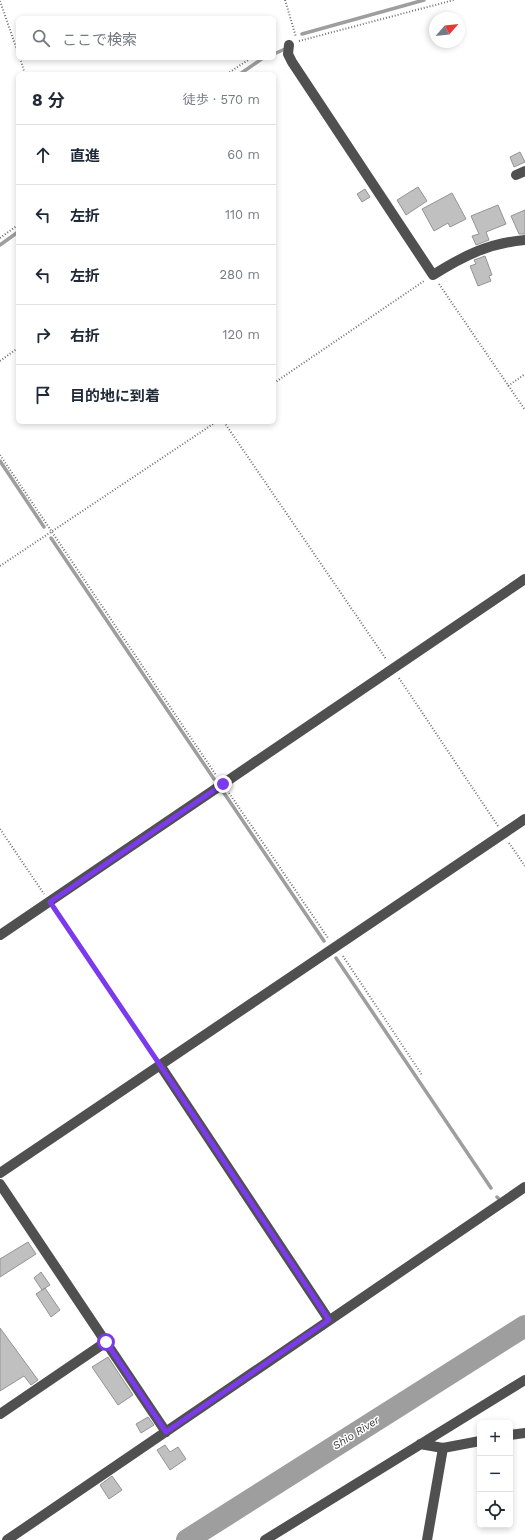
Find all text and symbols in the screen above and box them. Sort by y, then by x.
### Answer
north arrow [429,12,465,48]
search box [16,16,276,60]
icon: search [30,27,52,49]
text: ここで検索 [62,31,137,49]
text: 8 分 [32,90,65,110]
text: 徒歩 · 570 m [183,92,260,107]
icon: ahead [32,144,54,166]
text: 直進 [70,147,100,165]
text: 60 m [227,147,260,162]
icon: left [32,204,54,226]
text: 左折 [70,207,100,225]
text: 110 m [225,207,260,222]
icon: left [32,264,54,286]
text: 左折 [70,267,100,285]
text: 280 m [220,267,260,282]
icon: right [32,324,54,346]
text: 右折 [70,327,100,345]
text: 120 m [222,327,260,342]
icon: arrive [32,384,54,406]
text: 目的地に到着 [70,387,160,405]
route end [214,775,232,793]
route start [97,1333,115,1351]
water label: Shio River [330,1413,382,1452]
map controls [477,1420,513,1528]
button: + [477,1420,513,1456]
button: − [477,1456,513,1492]
button: locate [477,1492,513,1528]

